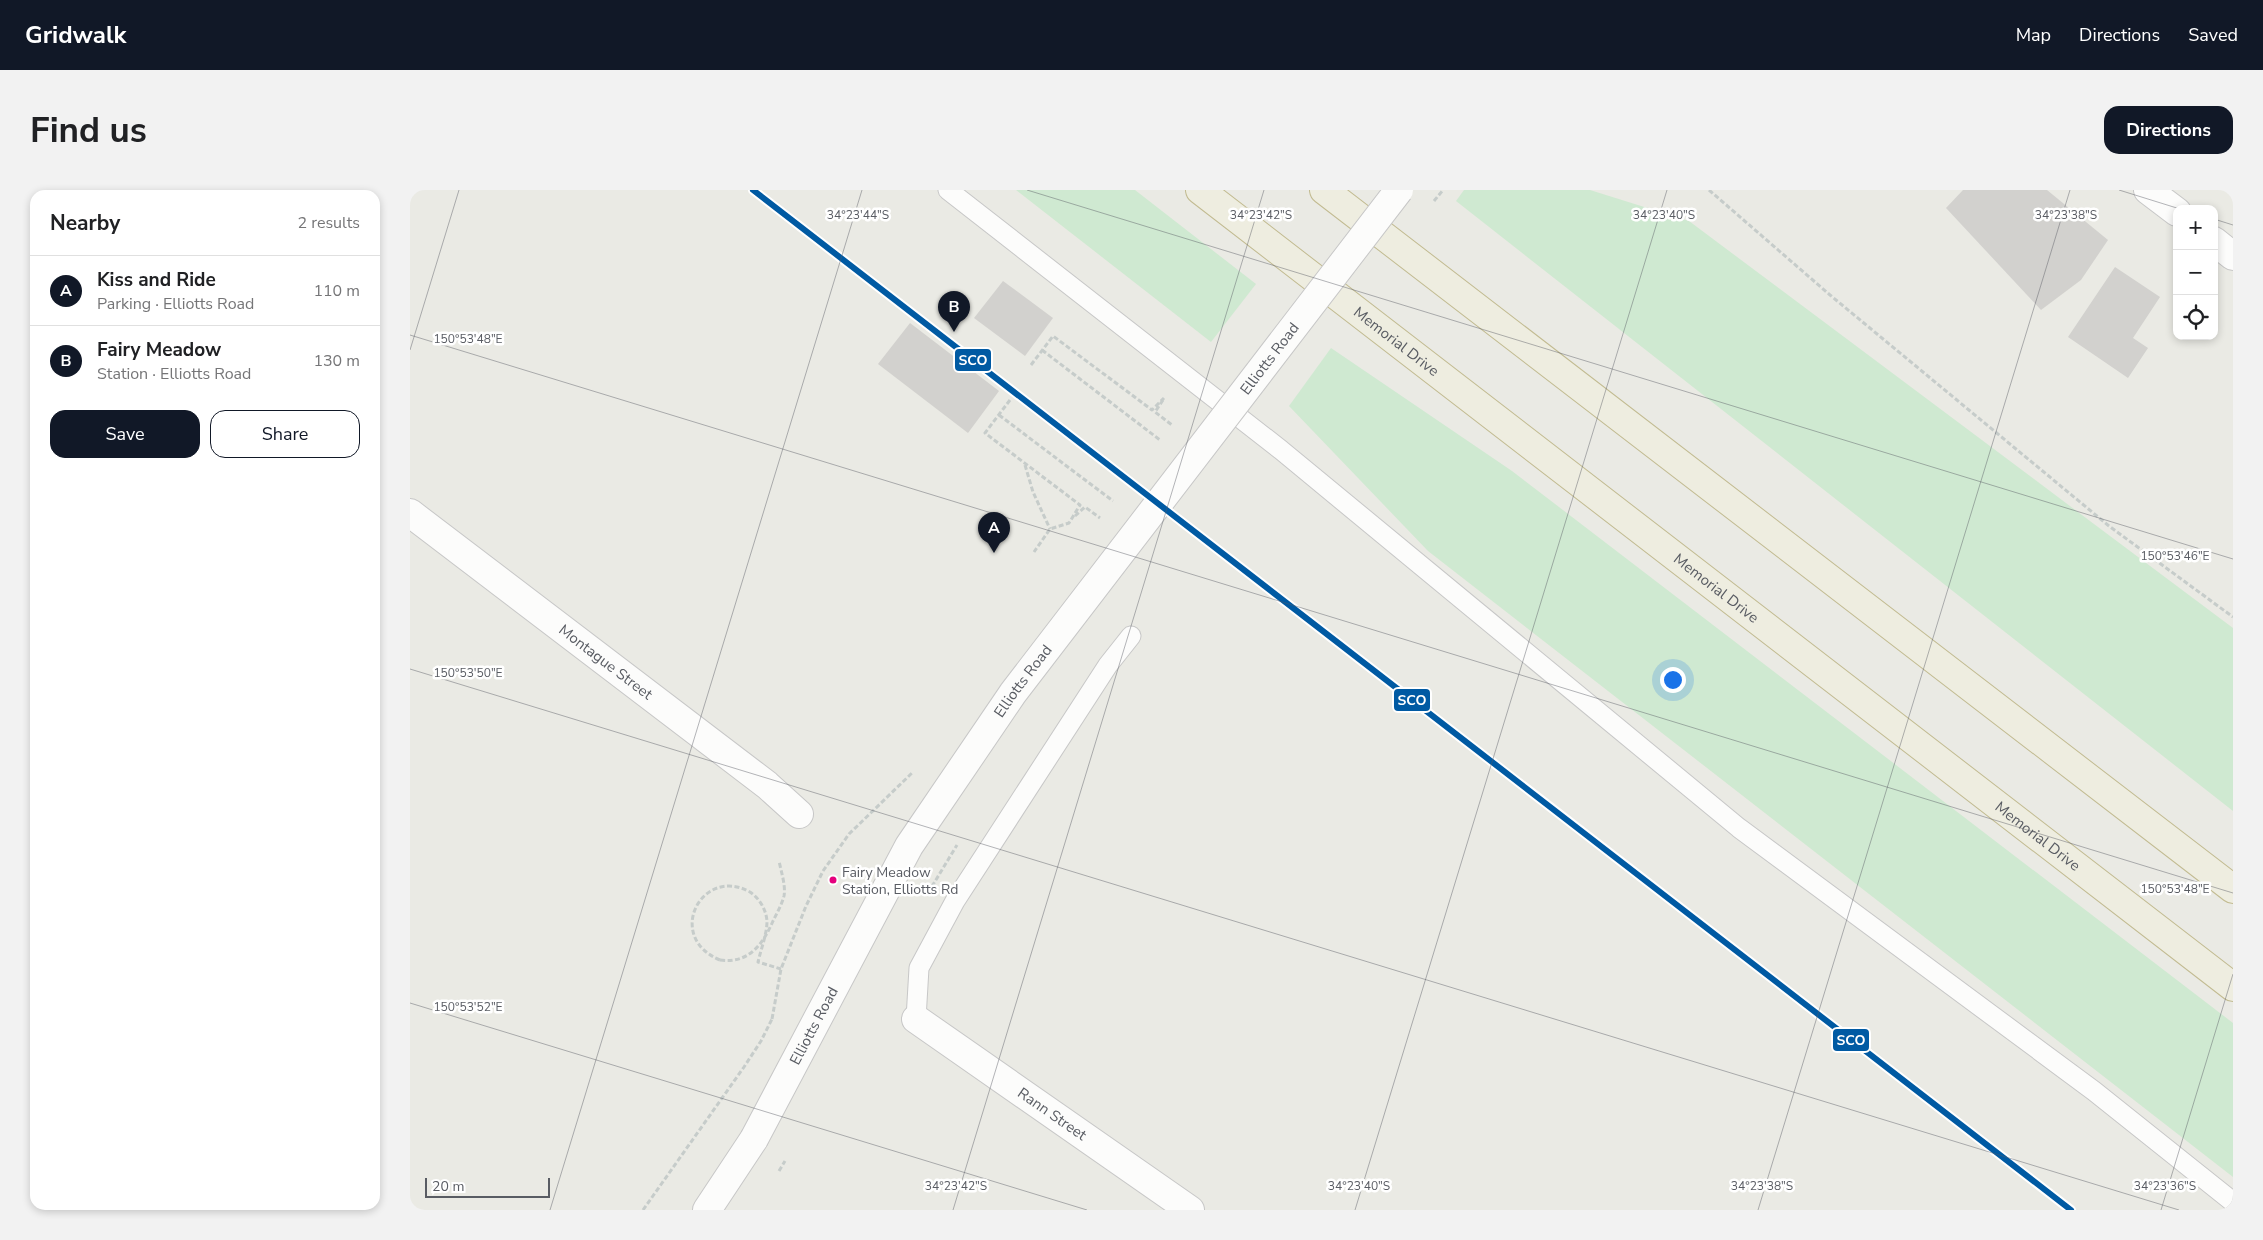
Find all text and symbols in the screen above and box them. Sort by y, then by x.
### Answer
text: Gridwalk [25,19,126,51]
text: Map [2016,23,2051,47]
text: Directions [2079,23,2160,47]
text: Saved [2188,23,2238,47]
button: Directions [2104,106,2233,154]
text: Find us [30,107,147,154]
map controls [2173,205,2218,340]
button: + [2173,205,2218,250]
text: 34°23'44"S [827,207,889,223]
text: 34°23'42"S [1230,207,1292,223]
text: 34°23'40"S [1633,207,1695,223]
text: 34°23'38"S [2035,207,2097,223]
text: Nearby [50,209,120,237]
text: 2 results [298,212,360,234]
button: − [2173,250,2218,295]
text: Kiss and Ride [97,267,216,293]
text: A [60,280,72,302]
text: 110 m [313,280,360,302]
pin: B [938,291,970,332]
text: Parking · Elliotts Road [97,293,254,315]
button: locate [2173,295,2218,340]
street label: Memorial Drive [1350,302,1443,381]
street label: Elliotts Road [1236,318,1304,399]
text: 150°53'48"E [433,331,503,347]
text: Fairy Meadow [97,337,221,363]
line badge: SCO [954,348,992,372]
text: B [60,350,72,372]
text: 130 m [313,350,360,372]
text: SCO [958,351,988,370]
text: Station · Elliotts Road [97,363,251,385]
button: Save [50,410,200,458]
button: Share [210,410,360,458]
pin: A [978,512,1010,553]
text: 150°53'46"E [2140,548,2210,564]
street label: Memorial Drive [1669,549,1763,628]
street label: Montague Street [555,620,657,705]
street label: Elliotts Road [989,641,1056,721]
text: 150°53'50"E [433,665,503,681]
your location [1660,667,1686,693]
line badge: SCO [1393,688,1431,712]
text: SCO [1397,691,1427,710]
street label: Memorial Drive [1991,797,2084,876]
place label: Fairy Meadow Station, Elliotts Rd [842,863,958,899]
marker: Fairy Meadow Station, Elliotts Rd [828,875,838,885]
text: 150°53'48"E [2140,881,2210,897]
street label: Elliotts Road [785,983,843,1068]
text: 150°53'52"E [433,999,503,1015]
line badge: SCO [1832,1028,1870,1052]
text: SCO [1836,1031,1866,1050]
street label: Rann Street [1014,1083,1091,1145]
scale bar [425,1175,550,1198]
text: 20 m [432,1177,464,1196]
text: 34°23'42"S [925,1178,987,1194]
text: 34°23'40"S [1328,1178,1390,1194]
text: 34°23'38"S [1731,1178,1793,1194]
text: 34°23'36"S [2134,1178,2196,1194]

